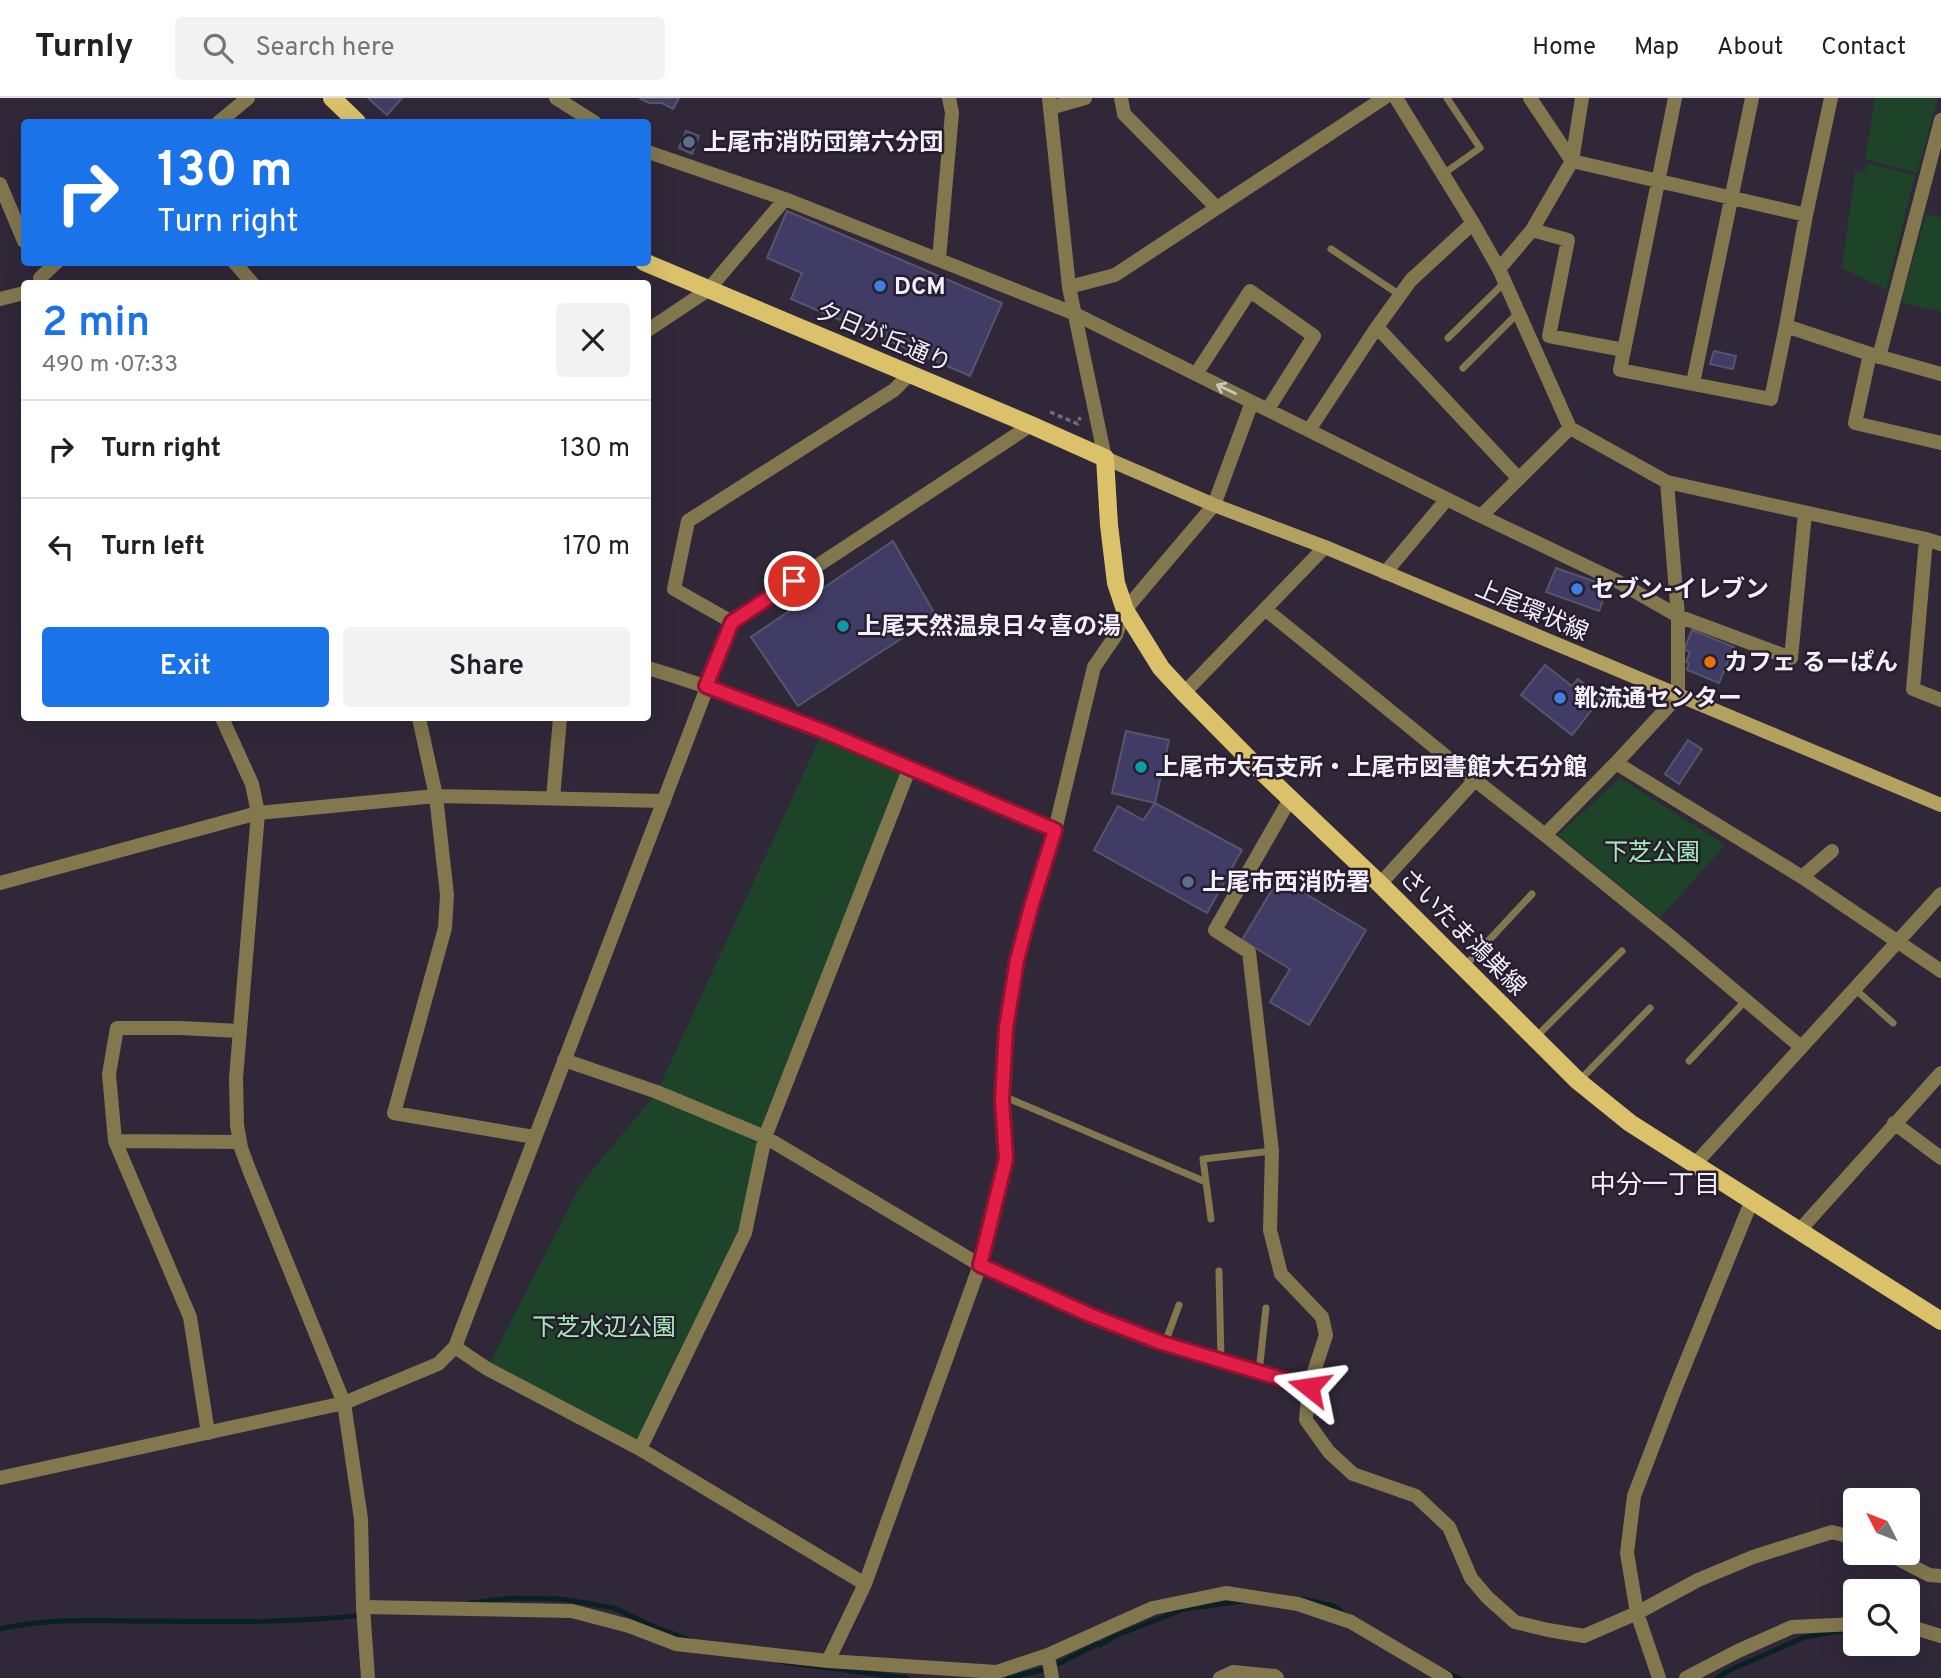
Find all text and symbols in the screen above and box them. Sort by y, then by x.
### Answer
search box [175,17,665,80]
text: Turnly [35,27,133,69]
icon: search [199,29,237,67]
text: Search here [255,32,394,65]
text: Home [1532,33,1596,63]
text: Map [1634,33,1679,63]
text: About [1717,33,1783,63]
text: Contact [1821,33,1906,63]
place label: 上尾市消防団第六分団 [703,129,943,159]
marker: 上尾市消防団第六分団 [681,134,697,150]
text: 130 m [157,142,293,204]
icon: right [42,147,133,238]
text: Turn right [157,203,299,243]
place label: DCM [894,273,946,303]
marker: DCM [872,278,888,294]
street label: 夕日が丘通り [811,297,955,381]
text: 2 min [42,298,150,351]
button: close [556,303,630,377]
text: 490 m · 07:33 [42,351,178,380]
one-way arrow [1216,381,1237,395]
icon: right [42,430,80,468]
text: Turn right [101,433,221,466]
text: 130 m [560,433,630,466]
icon: left [42,528,80,566]
text: Turn left [101,531,205,564]
text: 170 m [563,531,630,564]
pin [764,551,824,611]
icon: arrive [775,562,813,600]
street label: 上尾環状線 [1470,575,1592,649]
place label: セブン-イレブン [1591,576,1769,606]
marker: セブン-イレブン [1569,581,1585,597]
place label: 上尾天然温泉日々喜の湯 [857,613,1121,643]
marker: 上尾天然温泉日々喜の湯 [835,618,851,634]
button: Exit [42,627,329,707]
button: Share [343,627,630,707]
place label: カフェ るーぱん [1724,649,1898,679]
marker: カフェ るーぱん [1702,654,1718,670]
place label: 靴流通センター [1574,685,1742,715]
marker: 靴流通センター [1552,690,1568,706]
place label: 上尾市大石支所・上尾市図書館大石分館 [1155,754,1587,784]
marker: 上尾市大石支所・上尾市図書館大石分館 [1133,759,1149,775]
park label: 下芝公園 [1604,839,1700,869]
street label: さいたま鴻巣線 [1392,864,1531,1003]
place label: 上尾市西消防署 [1202,869,1370,899]
marker: 上尾市西消防署 [1180,874,1196,890]
district label: 中分一丁目 [1590,1170,1720,1203]
park label: 下芝水辺公園 [532,1314,676,1344]
position arrow [1272,1350,1346,1424]
north arrow [1843,1488,1920,1564]
map controls [1843,1488,1920,1656]
button: search [1843,1579,1920,1656]

